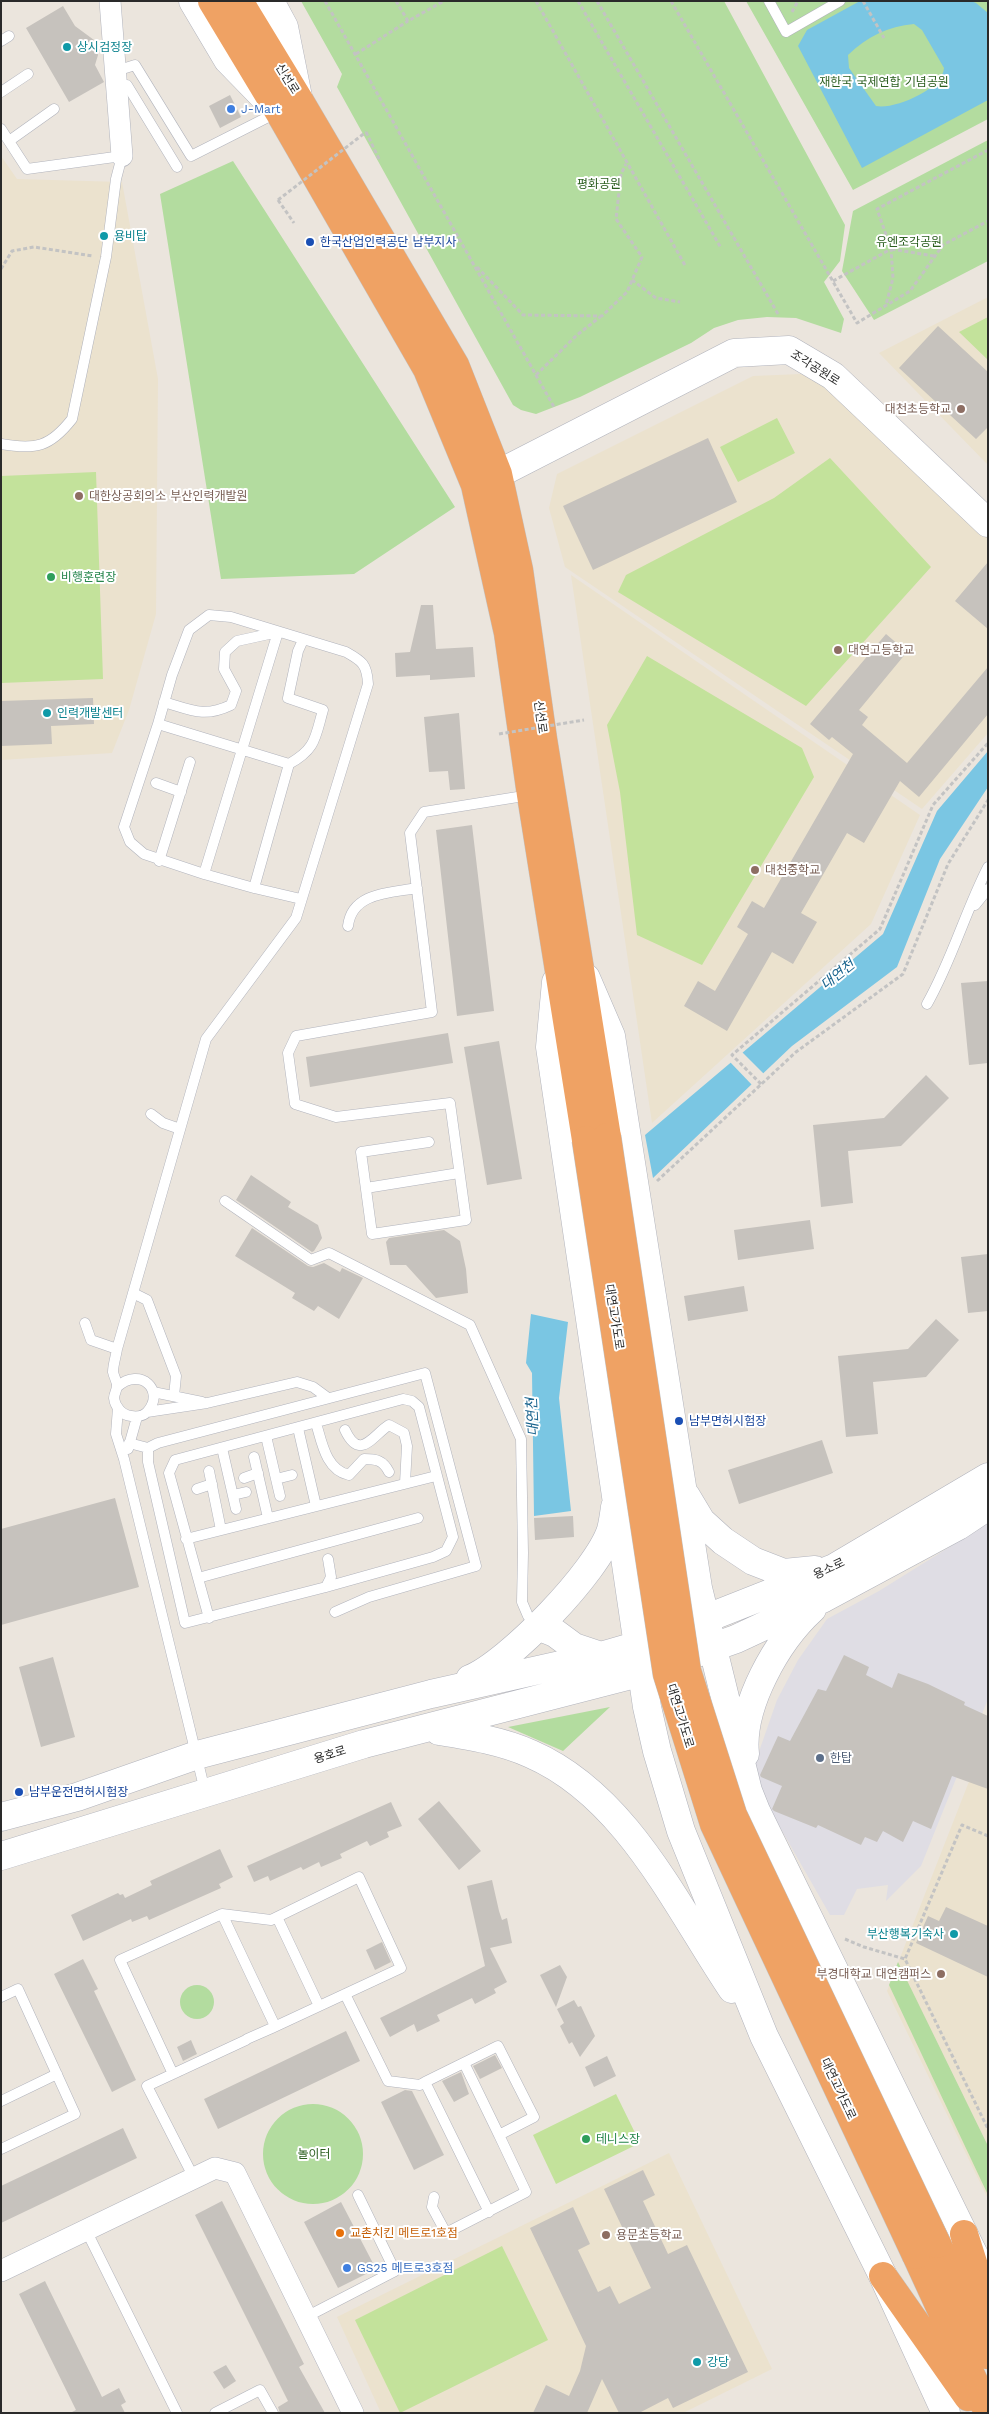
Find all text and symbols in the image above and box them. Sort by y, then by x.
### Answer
place label: 상시검정장 [77,40,132,54]
marker: 상시검정장 [61,41,73,53]
street label: 신선로 [272,61,302,97]
park label: 재한국 국제연합 기념공원 [819,75,949,89]
place label: J-Mart [241,102,280,116]
marker: J-Mart [225,103,237,115]
park label: 평화공원 [577,177,621,191]
place label: 용비탑 [114,229,147,243]
marker: 용비탑 [98,230,110,242]
place label: 한국산업인력공단 남부지사 [320,235,457,249]
park label: 유엔조각공원 [876,235,942,249]
marker: 한국산업인력공단 남부지사 [304,236,316,248]
street label: 조각공원로 [788,347,842,389]
place label: 대천초등학교 [885,402,951,416]
marker: 대천초등학교 [955,403,967,415]
place label: 대한상공회의소 부산인력개발원 [89,489,248,503]
marker: 대한상공회의소 부산인력개발원 [73,490,85,502]
place label: 비행훈련장 [61,570,116,584]
marker: 비행훈련장 [45,571,57,583]
place label: 대연고등학교 [848,643,914,657]
marker: 대연고등학교 [832,644,844,656]
street label: 신선로 [531,700,549,734]
place label: 인력개발센터 [57,706,123,720]
marker: 인력개발센터 [41,707,53,719]
place label: 대천중학교 [765,863,820,877]
marker: 대천중학교 [749,864,761,876]
water label: 대연천 [818,956,858,994]
street label: 대연고가도로 [602,1283,626,1351]
water label: 대연천 [524,1397,542,1437]
place label: 남부면허시험장 [689,1414,766,1428]
marker: 남부면허시험장 [673,1415,685,1427]
street label: 용소로 [811,1555,847,1583]
street label: 대연고가도로 [663,1682,697,1750]
street label: 용호로 [312,1743,348,1767]
place label: 한탑 [830,1751,852,1765]
marker: 한탑 [814,1752,826,1764]
place label: 남부운전면허시험장 [29,1785,128,1799]
marker: 남부운전면허시험장 [13,1786,25,1798]
place label: 부산행복기숙사 [867,1927,944,1941]
marker: 부산행복기숙사 [948,1928,960,1940]
place label: 부경대학교 대연캠퍼스 [817,1967,931,1981]
marker: 부경대학교 대연캠퍼스 [935,1968,947,1980]
street label: 대연고가도로 [817,2056,859,2122]
place label: 테니스장 [596,2132,640,2146]
marker: 테니스장 [580,2133,592,2145]
park label: 놀이터 [297,2147,331,2161]
place label: 교촌치킨 메트로1호점 [350,2226,458,2240]
marker: 교촌치킨 메트로1호점 [334,2227,346,2239]
place label: 용문초등학교 [616,2228,682,2242]
marker: 용문초등학교 [600,2229,612,2241]
place label: GS25 메트로3호점 [357,2261,454,2275]
marker: GS25 메트로3호점 [341,2262,353,2274]
place label: 강당 [707,2355,729,2369]
marker: 강당 [691,2356,703,2368]

